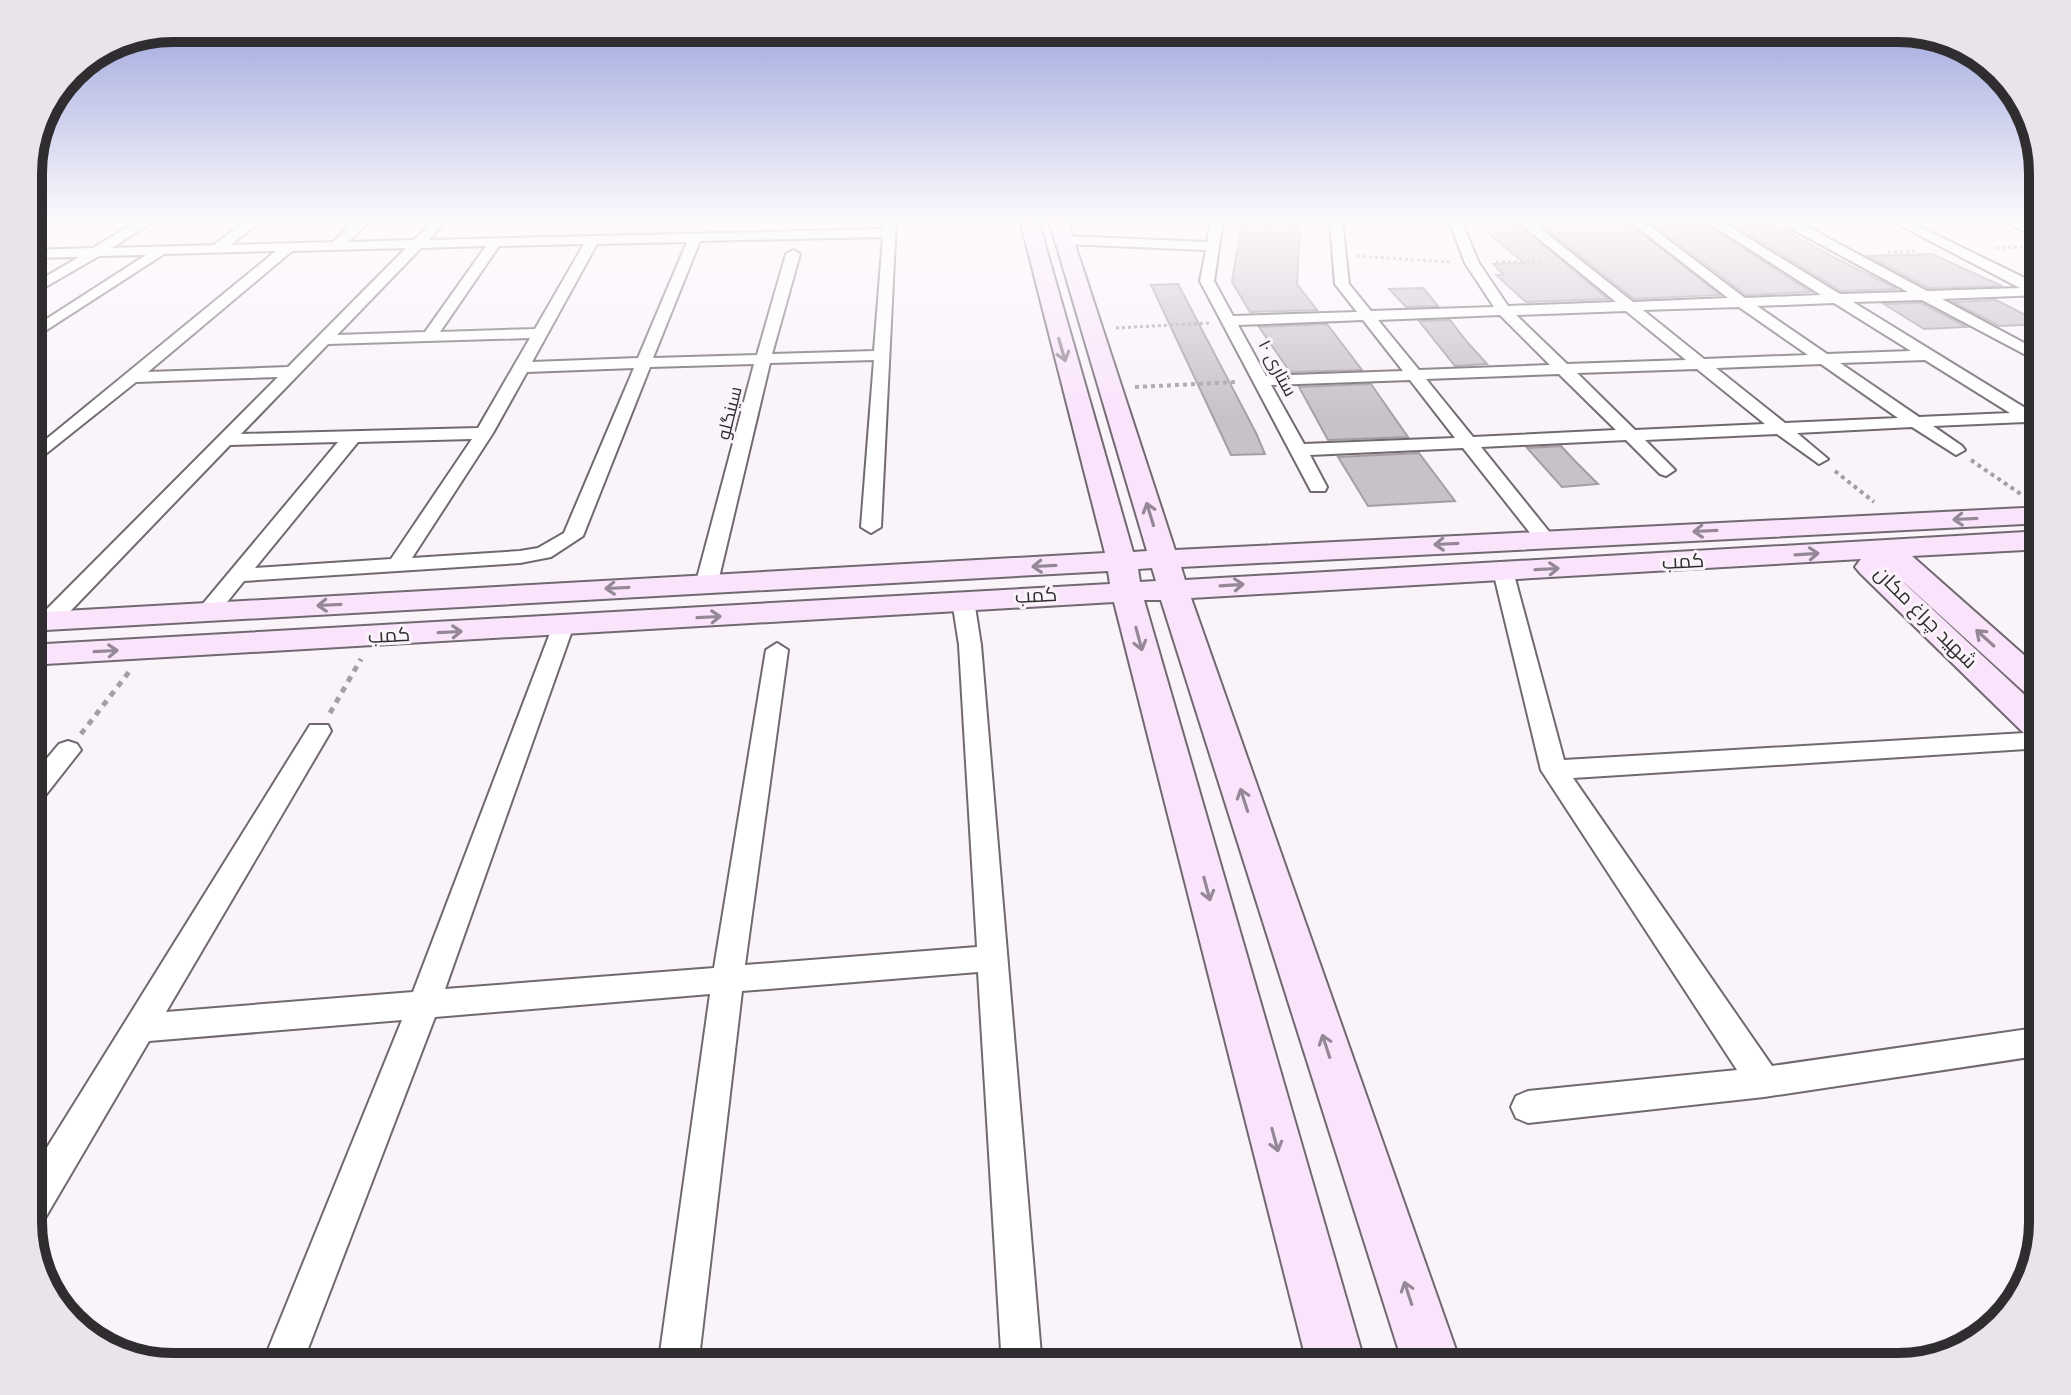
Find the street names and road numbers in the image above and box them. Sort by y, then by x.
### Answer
street label: ستاری ۱۰ [1254,336,1302,400]
street label: سینگلو [712,384,747,442]
street label: کمب [1661,548,1705,574]
street label: شهید چراغ مکان [1868,561,1982,675]
street label: کمب [1014,582,1058,608]
street label: کمب [367,622,411,648]

